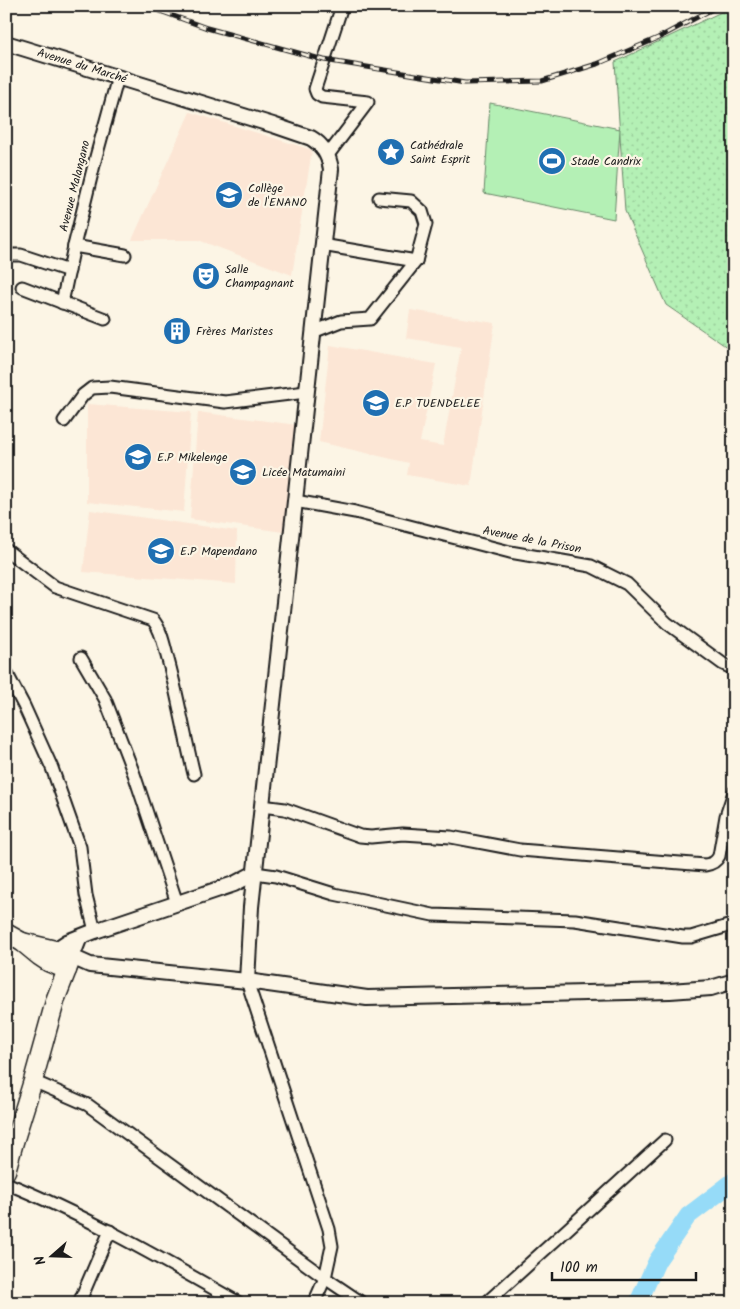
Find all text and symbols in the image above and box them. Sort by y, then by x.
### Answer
street label: Avenue du Marché [35,43,130,89]
place label: Cathédrale Saint Esprit [410,136,470,169]
place icon: Cathédrale Saint Esprit [376,137,406,167]
street label: Avenue Malangano [54,138,96,234]
sports icon: Stade Candrix [537,146,567,176]
place label: Stade Candrix [571,152,642,171]
place label: Collège de l'ENANO [248,179,307,212]
school or university icon: Collège de l'ENANO [214,180,244,210]
place label: Salle Champagnant [225,260,294,293]
theatre icon: Salle Champagnant [191,261,221,291]
building icon: Frères Maristes [162,316,192,346]
place label: Frères Maristes [196,322,273,341]
school or university icon: E.P TUENDELEE [361,388,391,418]
place label: E.P TUENDELEE [395,394,481,413]
school or university icon: E.P Mikelenge [123,442,153,472]
place label: E.P Mikelenge [157,448,228,467]
school or university icon: Licée Matumaini [228,457,258,487]
place label: Licée Matumaini [262,463,346,482]
street label: Avenue de la Prison [481,521,583,559]
school or university icon: E.P Mapendano [146,536,176,566]
place label: E.P Mapendano [180,542,257,561]
north arrow [28,1232,78,1282]
scale bar [552,1249,696,1281]
text: N [29,1252,53,1268]
text: 100 m [560,1256,598,1280]

